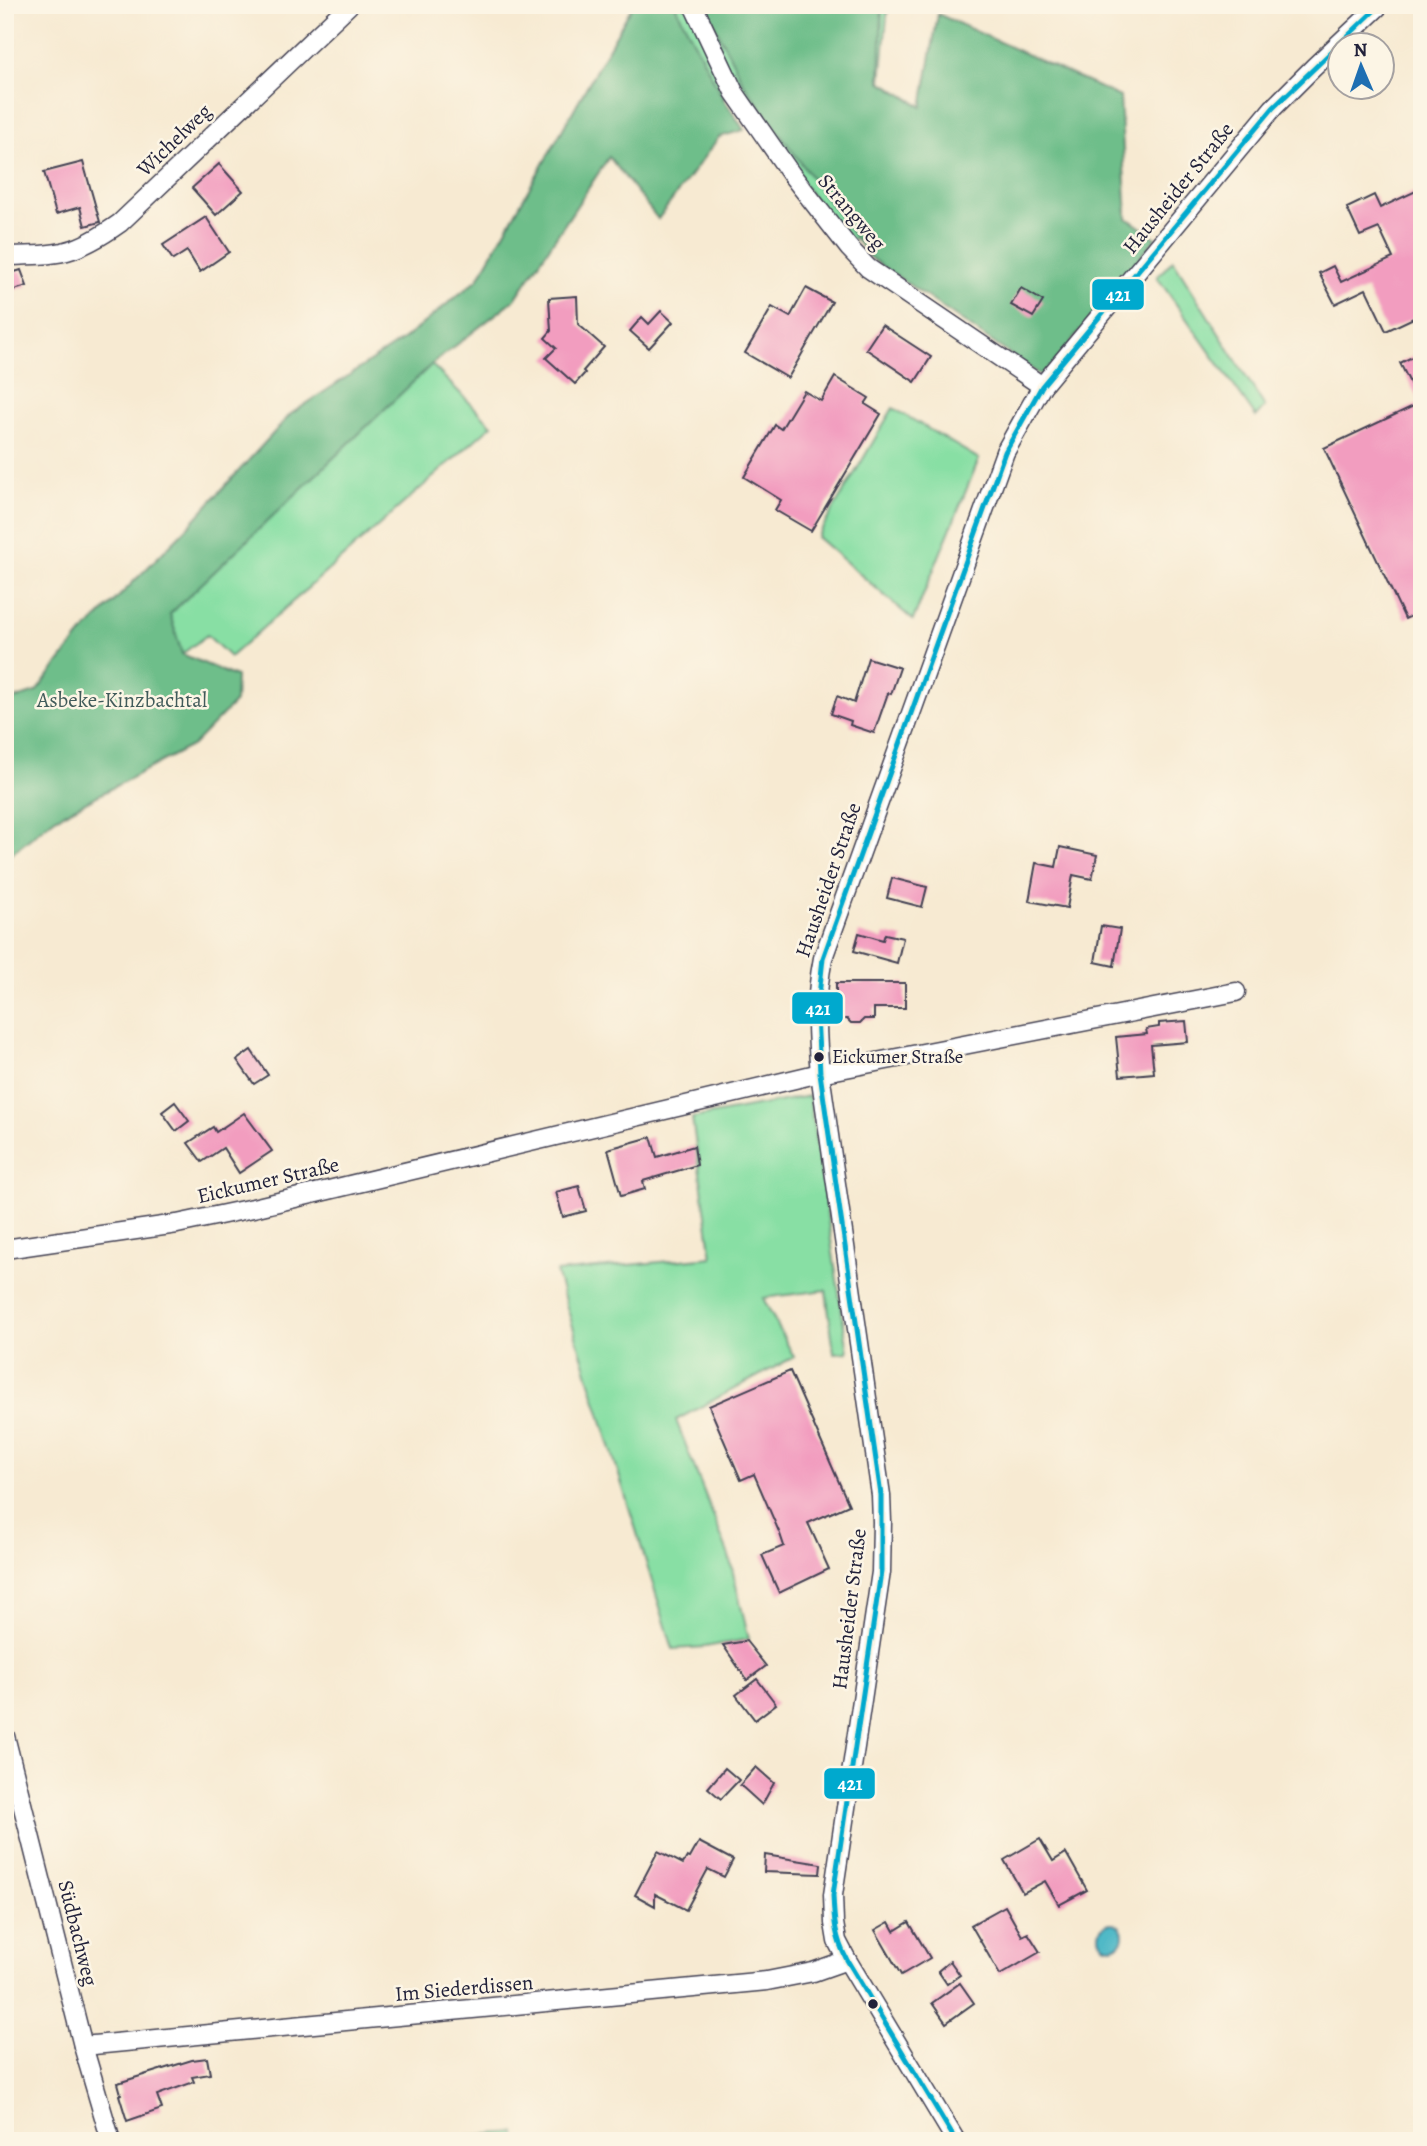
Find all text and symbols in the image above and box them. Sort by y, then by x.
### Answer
north arrow [1326,32,1396,102]
text: N [1353,37,1368,63]
street label: Wichelweg [130,97,218,183]
street label: Hausheider Straße [1116,116,1240,260]
street label: Strangweg [812,168,893,257]
line badge: 421 [1091,278,1145,311]
text: 421 [1106,282,1131,308]
park label: Asbeke-Kinzbachtal [36,686,207,714]
street label: Hausheider Straße [788,799,868,961]
line badge: 421 [791,991,844,1025]
text: 421 [806,996,831,1022]
place label: Eickumer Straße [832,1044,963,1070]
marker: Eickumer Straße [812,1050,826,1064]
street label: Eickumer Straße [194,1150,342,1210]
street label: Hausheider Straße [825,1527,873,1691]
line badge: 421 [823,1767,876,1800]
text: 421 [838,1771,863,1797]
street label: Südbachweg [51,1877,105,1989]
street label: Im Siederdissen [394,1968,534,2008]
unlabelled marker [866,1997,880,2011]

